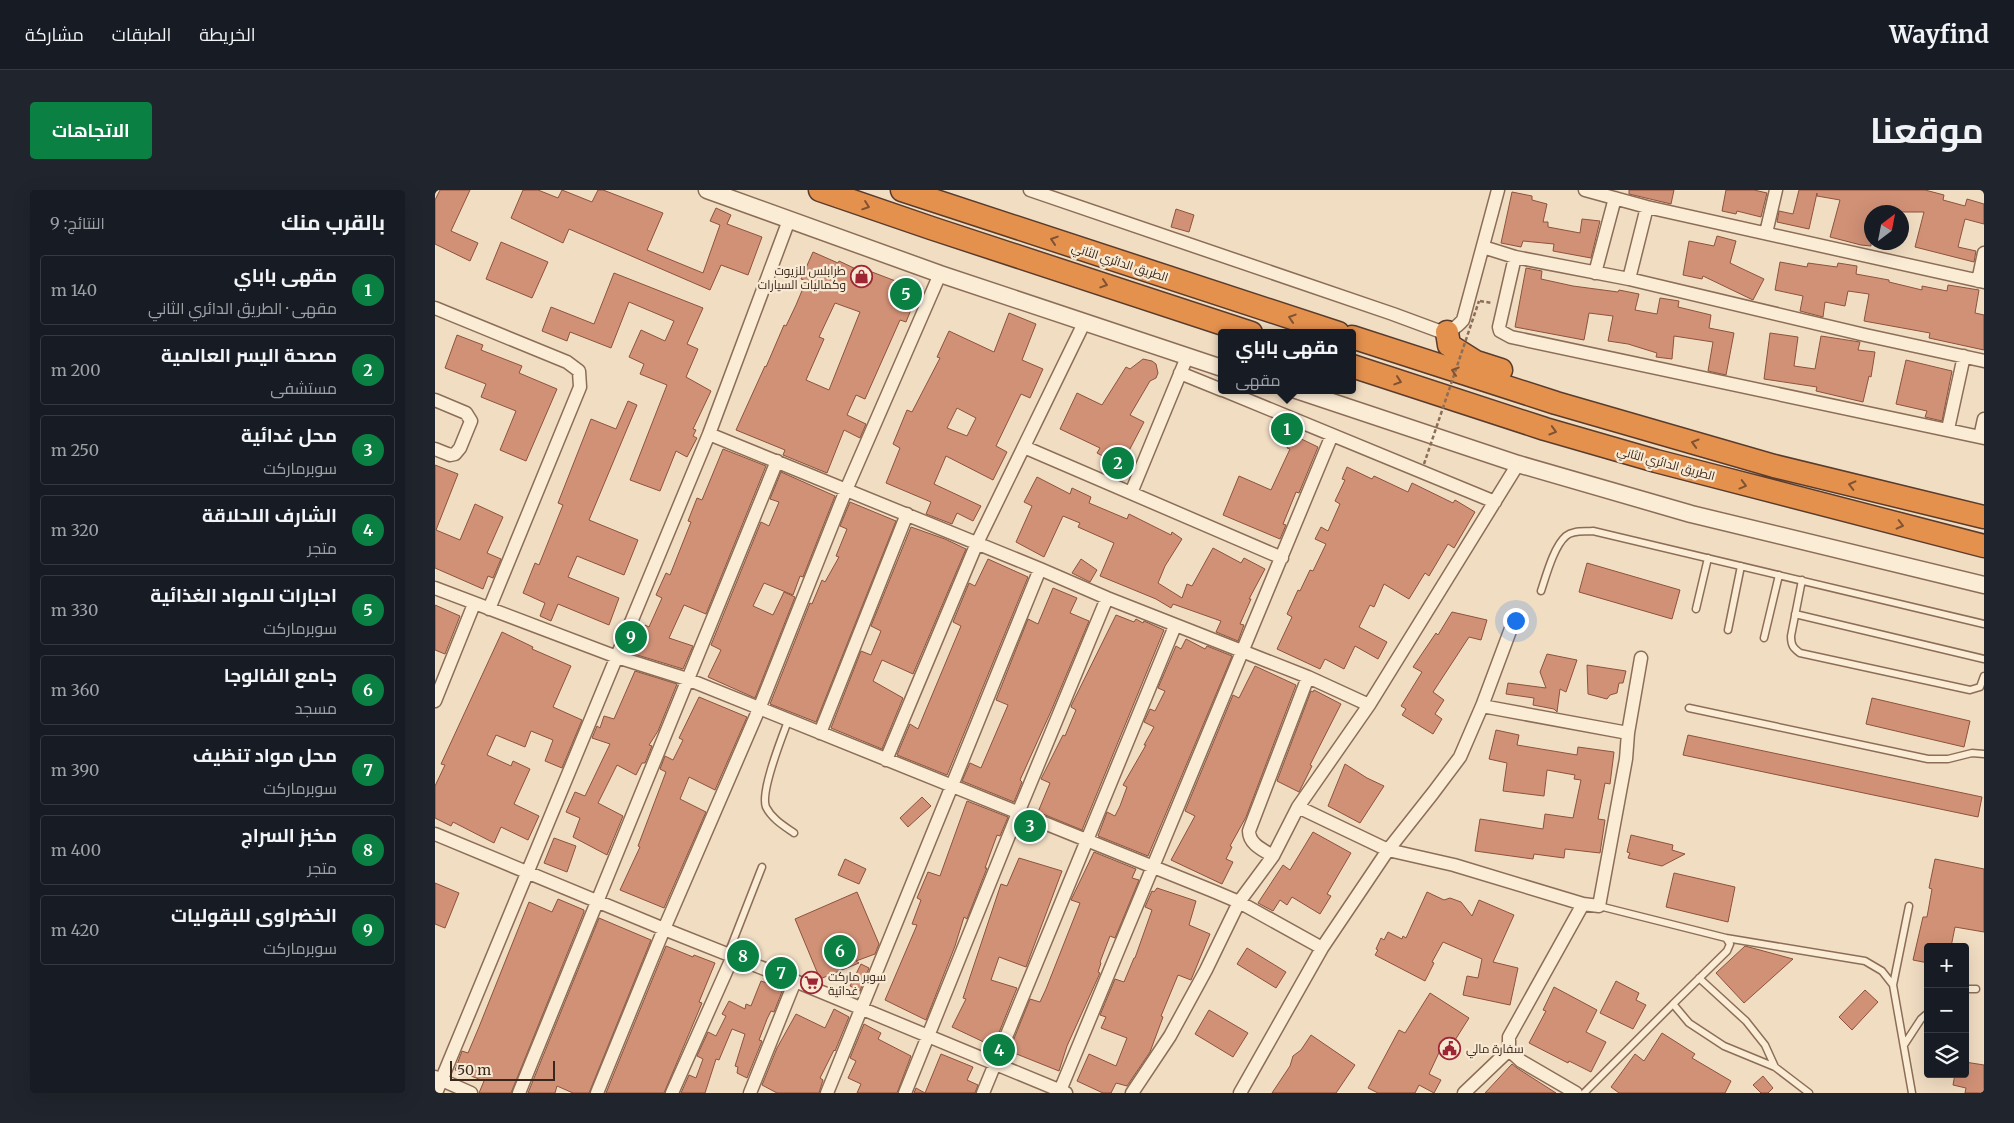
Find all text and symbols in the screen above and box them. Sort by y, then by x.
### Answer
text: Wayfind [1889,19,1989,50]
text: مشاركة [25,23,84,46]
text: الطبقات [112,23,171,46]
text: الخريطة [199,23,256,46]
button: الاتجاهات [30,102,152,159]
text: موقعنا [1870,109,1984,153]
one-way arrow [862,200,870,210]
north arrow [1864,205,1909,250]
text: بالقرب منك [281,209,385,236]
text: النتائج: 9 [50,213,105,233]
one-way arrow [1050,236,1059,246]
street label: الطريق الدائري الثاني [1069,239,1170,288]
text: مقهى باباي [234,263,337,287]
place label: طرابلس للزيوت وكماليات السيارات [758,263,846,292]
shop icon: طرابلس للزيوت وكماليات السيارات [850,265,874,289]
pin: 5 [890,275,922,313]
one-way arrow [1099,279,1107,289]
text: 140 m [51,280,97,300]
text: 1 [364,280,372,300]
text: مقهى · الطريق الدائري الثاني [148,298,337,318]
one-way arrow [1288,313,1296,323]
popup [1218,329,1356,394]
text: مقهى باباي [1235,335,1339,359]
text: مصحة اليسر العالمية [161,343,337,367]
text: 200 m [51,360,101,380]
text: 2 [363,360,373,380]
one-way arrow [1452,366,1460,376]
text: مقهى [1235,370,1281,390]
one-way arrow [1394,375,1402,385]
text: مستشفى [270,378,337,398]
pin: 1 [1271,410,1303,448]
text: محل غدائية [241,423,337,447]
one-way arrow [1548,426,1556,436]
one-way arrow [1690,438,1699,449]
text: 250 m [51,440,99,460]
text: 3 [363,440,373,460]
street label: الطريق الدائري الثاني [1615,443,1717,486]
pin: 2 [1102,444,1134,482]
text: سوبرماركت [263,458,337,478]
one-way arrow [1739,479,1747,489]
one-way arrow [1847,480,1856,491]
text: الشارف اللحلاقة [202,503,337,527]
one-way arrow [1896,519,1905,530]
text: 320 m [51,520,99,540]
text: 4 [363,520,373,540]
text: متجر [308,538,337,558]
text: احبارات للمواد الغذائية [150,583,337,607]
text: 330 m [51,600,98,620]
text: 5 [363,600,373,620]
your location [1503,608,1529,634]
text: سوبرماركت [263,618,337,638]
pin: 9 [615,618,647,656]
text: جامع الفالوجا [224,663,337,687]
text: 360 m [51,680,100,700]
text: 6 [363,680,373,700]
text: مسجد [295,698,337,718]
text: محل مواد تنظيف [193,743,337,767]
text: 390 m [51,760,99,780]
text: 7 [363,760,373,780]
text: سوبرماركت [263,778,337,798]
pin: 3 [1014,807,1046,845]
text: مخبز السراج [241,823,337,847]
text: 400 m [51,840,101,860]
text: 8 [363,840,373,860]
text: متجر [308,858,337,878]
text: الخضراوى للبقوليات [171,903,337,927]
text: 420 m [51,920,99,940]
text: 9 [363,920,373,940]
pin: 6 [824,932,856,970]
pin: 8 [727,937,759,975]
text: سوبرماركت [263,938,337,958]
map controls [1924,943,1969,1078]
button: + [1924,943,1969,988]
pin: 7 [765,954,797,992]
place label: سوبر ماركت غدائية [828,969,886,998]
supermarket icon: سوبر ماركت غدائية [800,971,824,995]
button: − [1924,988,1969,1033]
pin: 4 [983,1031,1015,1069]
button: layers [1924,1033,1969,1078]
public building icon: سفارة مالي [1438,1036,1462,1060]
place label: سفارة مالي [1466,1041,1524,1059]
scale bar [450,1058,555,1081]
text: 50 m [457,1061,491,1079]

